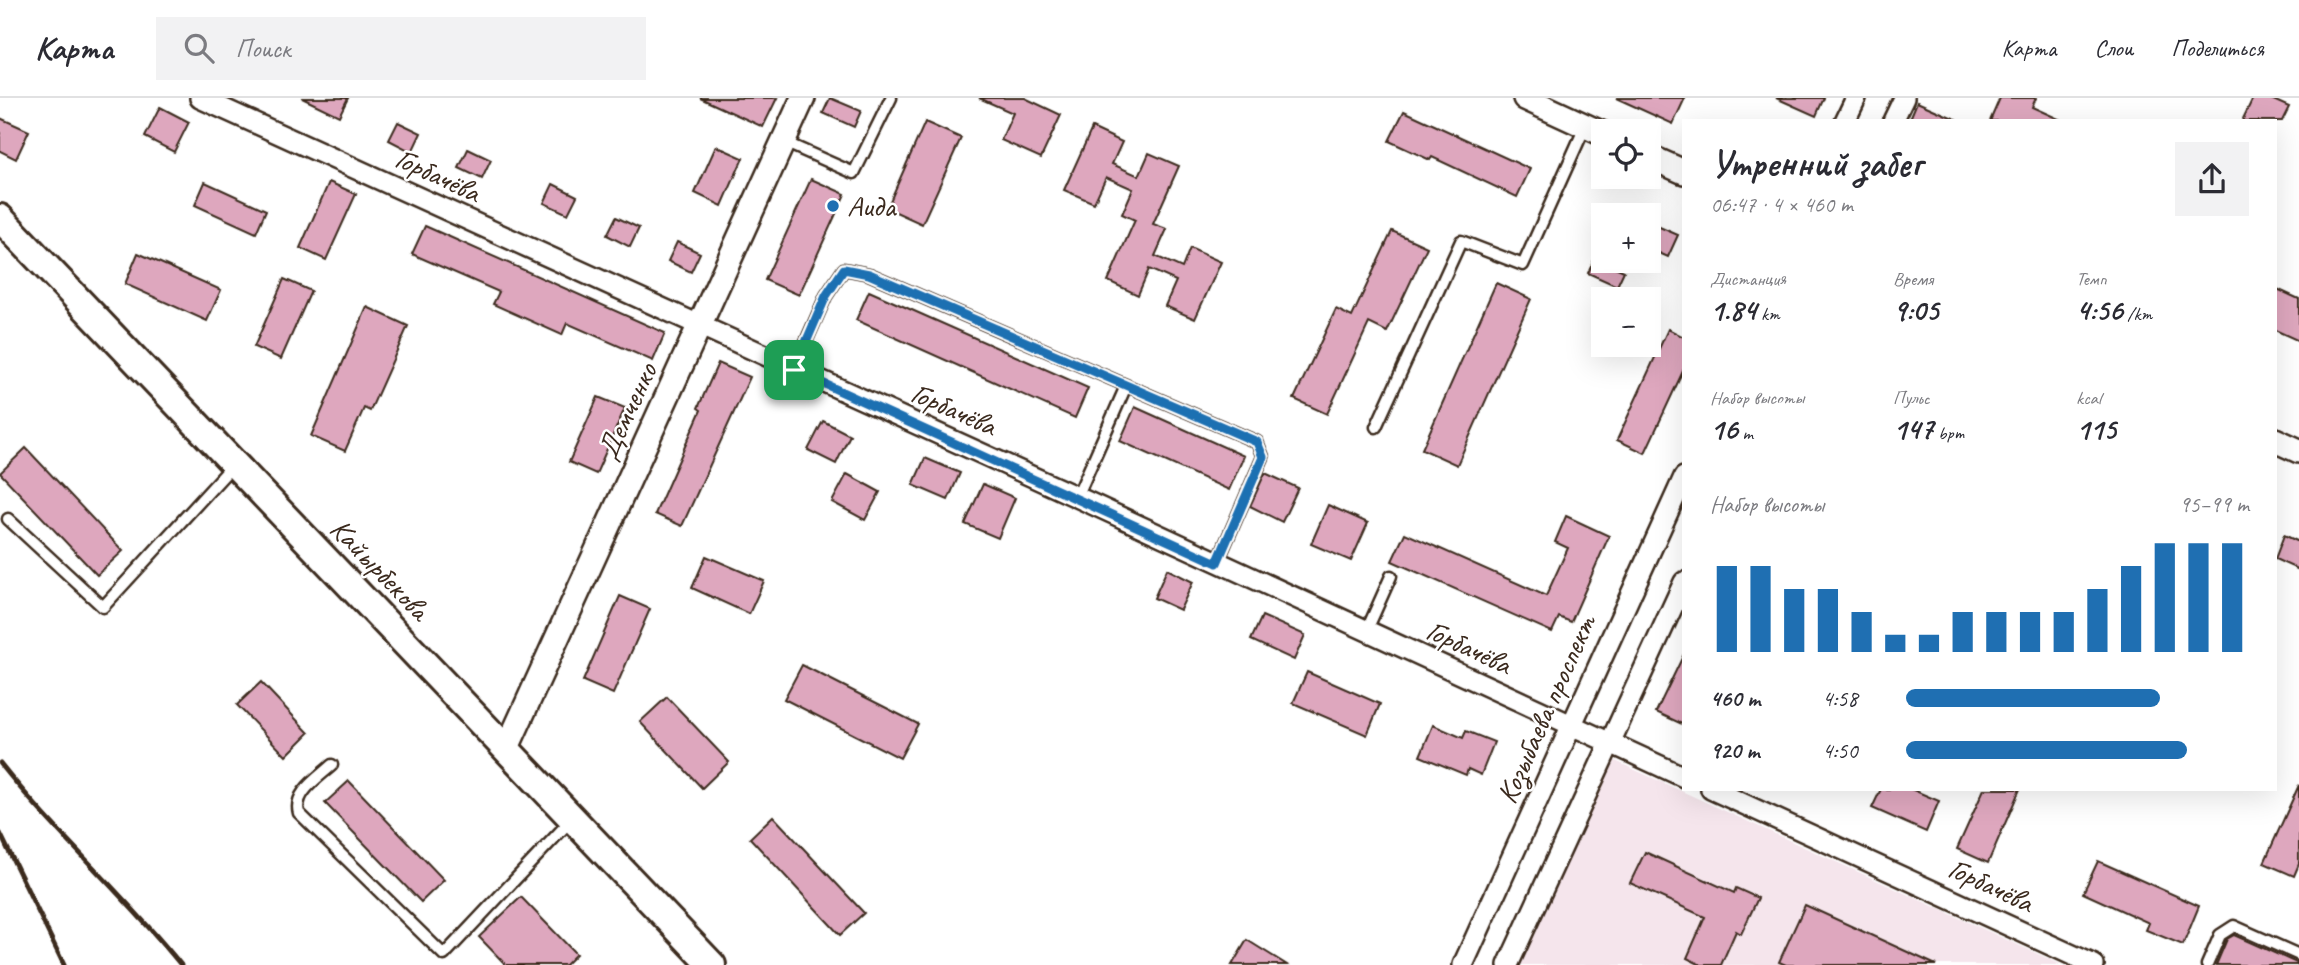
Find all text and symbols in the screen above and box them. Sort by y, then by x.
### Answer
search box [156,17,646,80]
text: Карта [35,27,114,69]
icon: search [180,29,218,67]
text: Поиск [236,32,290,65]
text: Карта [2002,33,2056,63]
text: Слои [2094,33,2133,63]
text: Поделиться [2171,33,2264,63]
map controls [1591,119,1661,357]
button: locate [1591,119,1661,189]
street label: Горбачёва [389,139,488,212]
text: Утренний забег [1710,140,1922,187]
button: share [2175,142,2249,216]
place label: Аида [847,187,897,225]
text: 06:47 · 4 × 460 m [1710,190,1853,219]
marker: Аида [825,198,841,214]
button: + [1591,203,1661,273]
text: Дистанция [1710,267,1786,291]
text: Время [1893,267,1933,291]
text: Темп [2076,267,2107,291]
button: − [1591,287,1661,357]
text: 1.84 [1710,291,1756,329]
text: 9:05 [1893,291,1939,329]
text: 4:56 [2076,291,2123,329]
text: km [1756,302,1780,326]
text: /km [2123,302,2152,326]
pin [764,340,824,400]
icon: arrive [775,351,813,389]
street label: Демченко [588,356,666,465]
street label: Горбачёва [905,373,1004,445]
text: Набор высоты [1710,386,1804,410]
text: Пульс [1893,386,1930,410]
text: kcal [2076,386,2101,410]
text: 16 [1710,410,1738,448]
text: 147 [1893,410,1933,448]
text: 115 [2076,410,2116,448]
text: m [1738,421,1753,445]
text: bpm [1933,421,1964,445]
text: Набор высоты [1710,490,1824,519]
text: 95–99 m [2179,490,2249,519]
street label: Кайырбекова [322,510,440,630]
street label: Козыбаева проспект [1488,607,1605,809]
street label: Горбачёва [1420,611,1519,684]
text: 460 m [1710,684,1760,713]
text: 4:58 [1822,684,1858,713]
text: 920 m [1710,736,1759,765]
text: 4:50 [1822,736,1858,765]
street label: Горбачёва [1942,849,2041,922]

